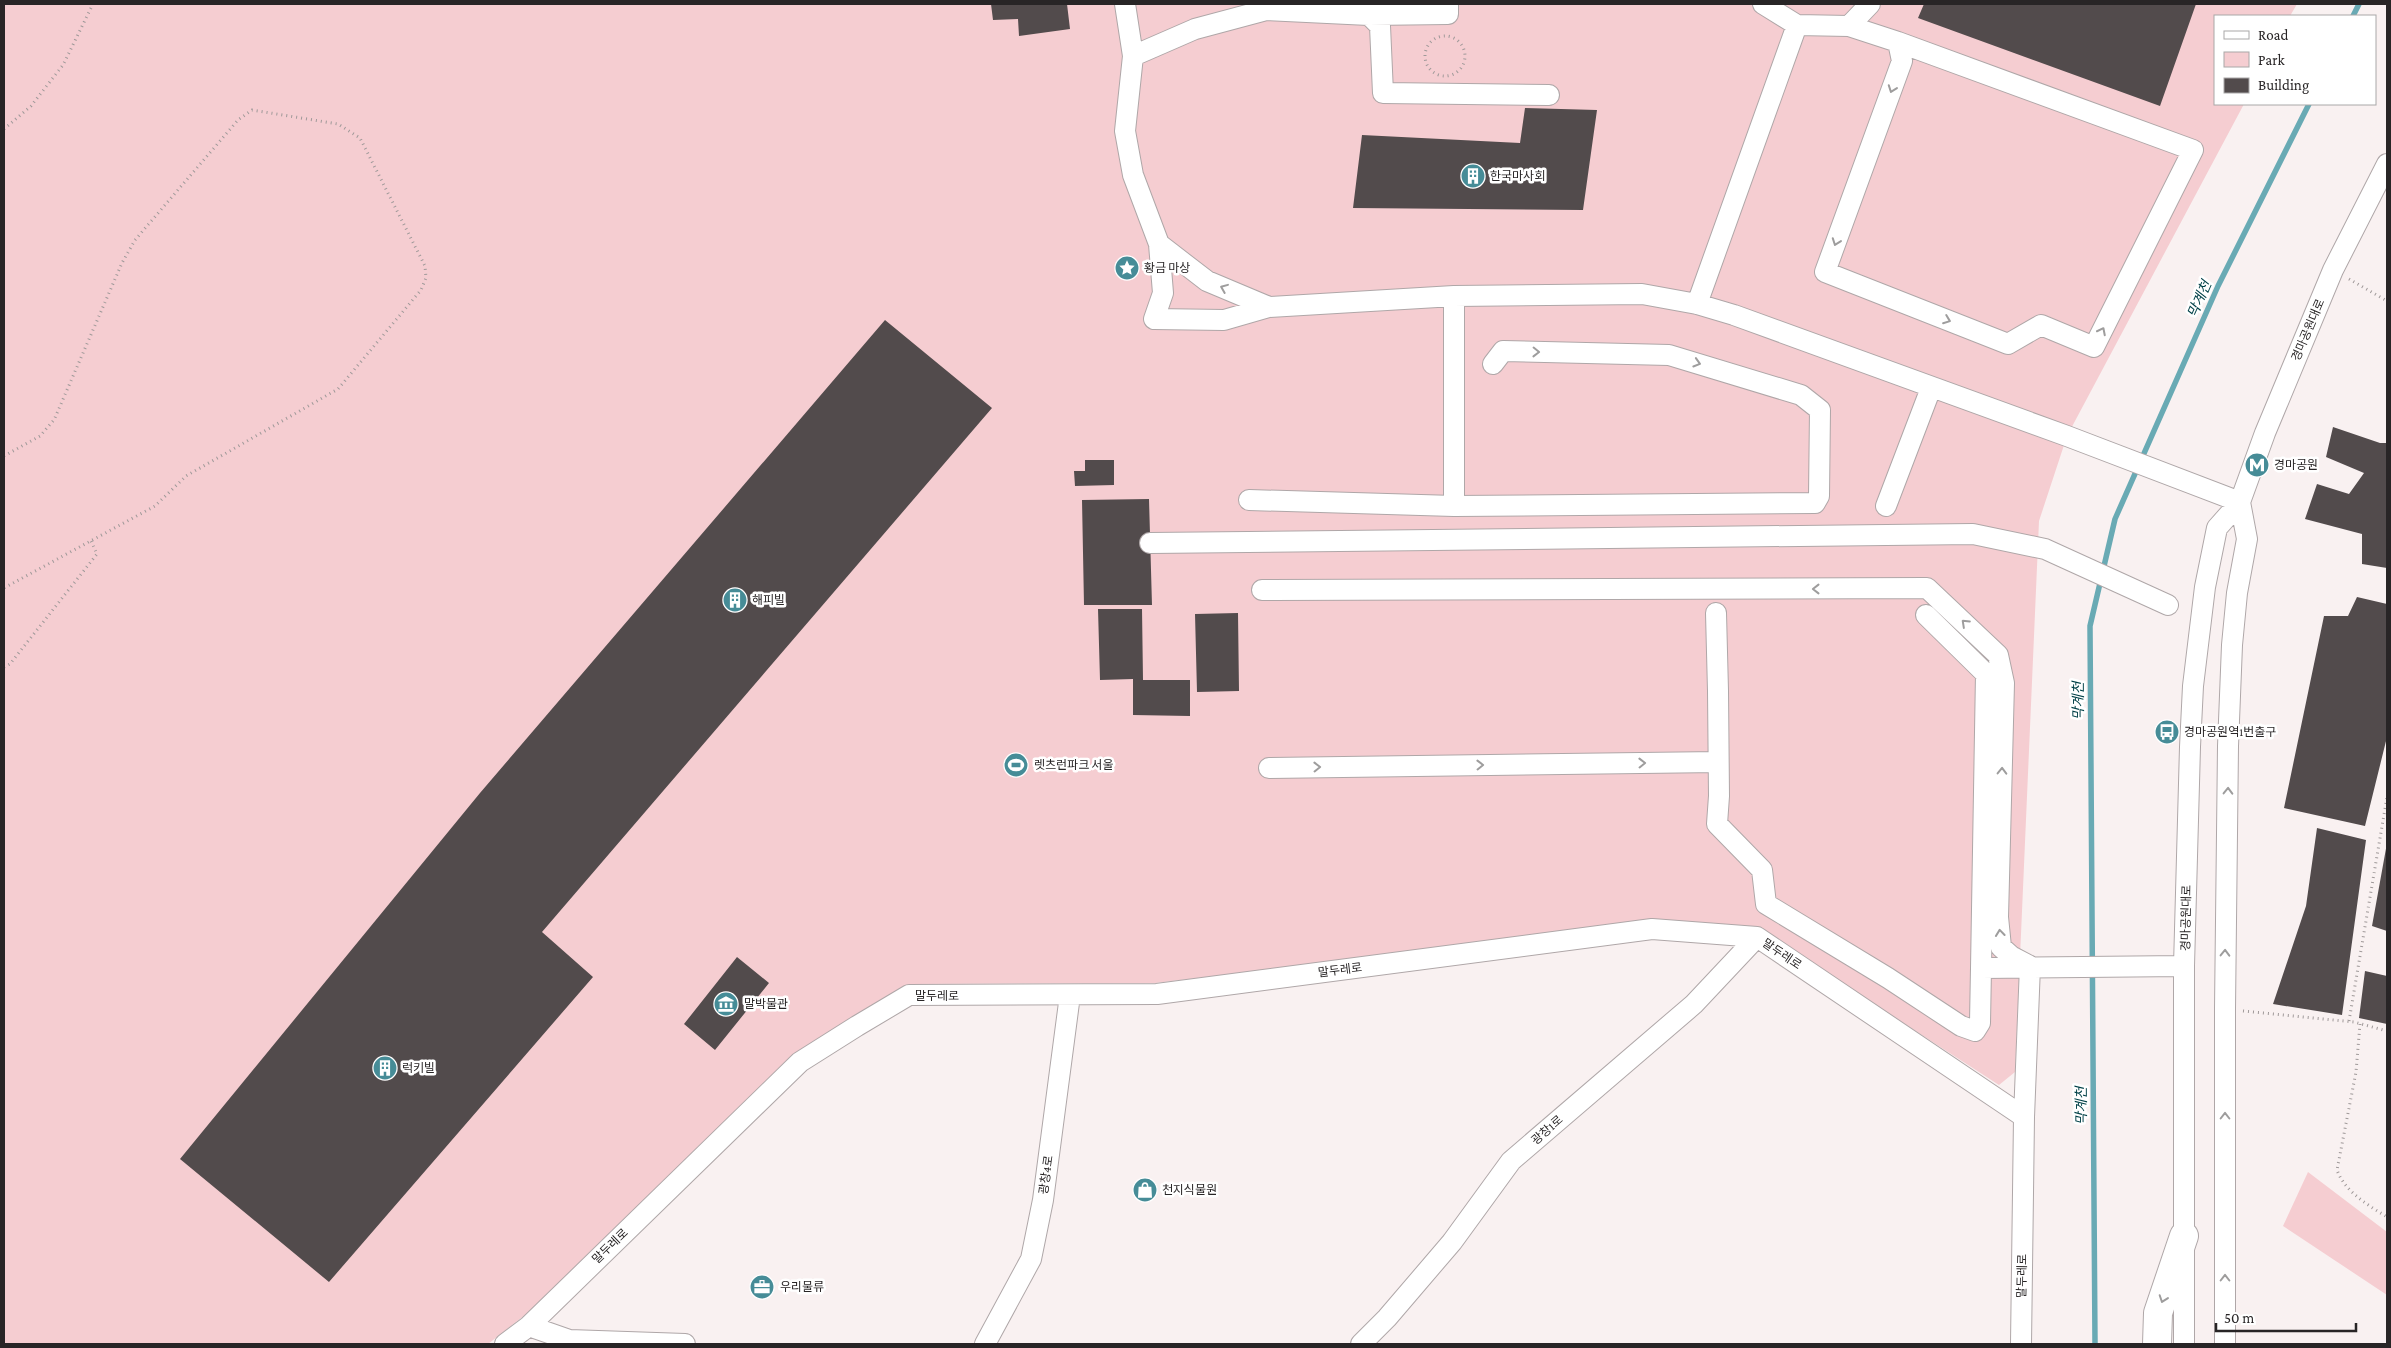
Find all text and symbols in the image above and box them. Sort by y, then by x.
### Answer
legend [2214,15,2376,105]
text: Road [2258,27,2289,43]
text: Park [2258,52,2285,68]
text: Building [2258,77,2309,94]
one-way arrow [1888,84,1898,93]
building icon: 한국마사회 [1460,163,1486,189]
place label: 한국마사회 [1490,169,1545,183]
one-way arrow [1832,237,1842,246]
place icon: 황금 마상 [1114,255,1140,281]
place label: 황금 마상 [1144,261,1190,275]
water label: 막계천 [2184,277,2215,320]
one-way arrow [1220,284,1229,295]
street label: 경마공원대로 [2289,297,2327,363]
one-way arrow [1942,313,1951,324]
one-way arrow [2096,327,2106,336]
one-way arrow [1532,347,1540,357]
one-way arrow [1692,358,1701,368]
metro station icon: 경마공원 [2244,452,2270,478]
place label: 경마공원 [2274,458,2318,472]
one-way arrow [1812,584,1820,594]
building icon: 해피빌 [722,587,748,613]
place label: 해피빌 [752,593,785,607]
one-way arrow [1961,620,1970,629]
water label: 막계천 [2070,681,2086,720]
bus stop icon: 경마공원역1번출구 [2154,719,2180,745]
place label: 경마공원역1번출구 [2184,725,2276,739]
sports icon: 렛츠런파크 서울 [1003,752,1029,778]
place label: 렛츠런파크 서울 [1034,758,1114,772]
one-way arrow [1639,758,1647,769]
one-way arrow [1476,760,1484,770]
one-way arrow [1314,762,1322,772]
one-way arrow [1996,766,2007,774]
one-way arrow [2222,786,2233,794]
street label: 경마공원대로 [2178,885,2194,951]
one-way arrow [1995,929,2006,937]
street label: 말두레로 [1760,936,1804,972]
one-way arrow [2220,949,2231,957]
street label: 말두레로 [1317,960,1363,980]
street label: 말두레로 [915,989,959,1003]
museum icon: 말박물관 [713,991,739,1017]
place label: 말박물관 [744,997,788,1011]
building icon: 럭키빌 [372,1055,398,1081]
place label: 럭키빌 [402,1061,435,1075]
water label: 막계천 [2073,1086,2089,1125]
one-way arrow [2220,1111,2230,1119]
street label: 광창1로 [1528,1113,1566,1147]
street label: 광창4로 [1036,1155,1056,1195]
shop icon: 천지식물원 [1132,1177,1158,1203]
place label: 천지식물원 [1162,1183,1217,1197]
street label: 말두레로 [589,1226,631,1266]
street label: 말두레로 [2015,1254,2029,1298]
office icon: 우리물류 [749,1274,775,1300]
one-way arrow [2220,1274,2230,1282]
place label: 우리물류 [780,1280,824,1294]
one-way arrow [2159,1294,2169,1302]
scale bar [2216,1300,2356,1332]
text: 50 m [2224,1310,2254,1326]

